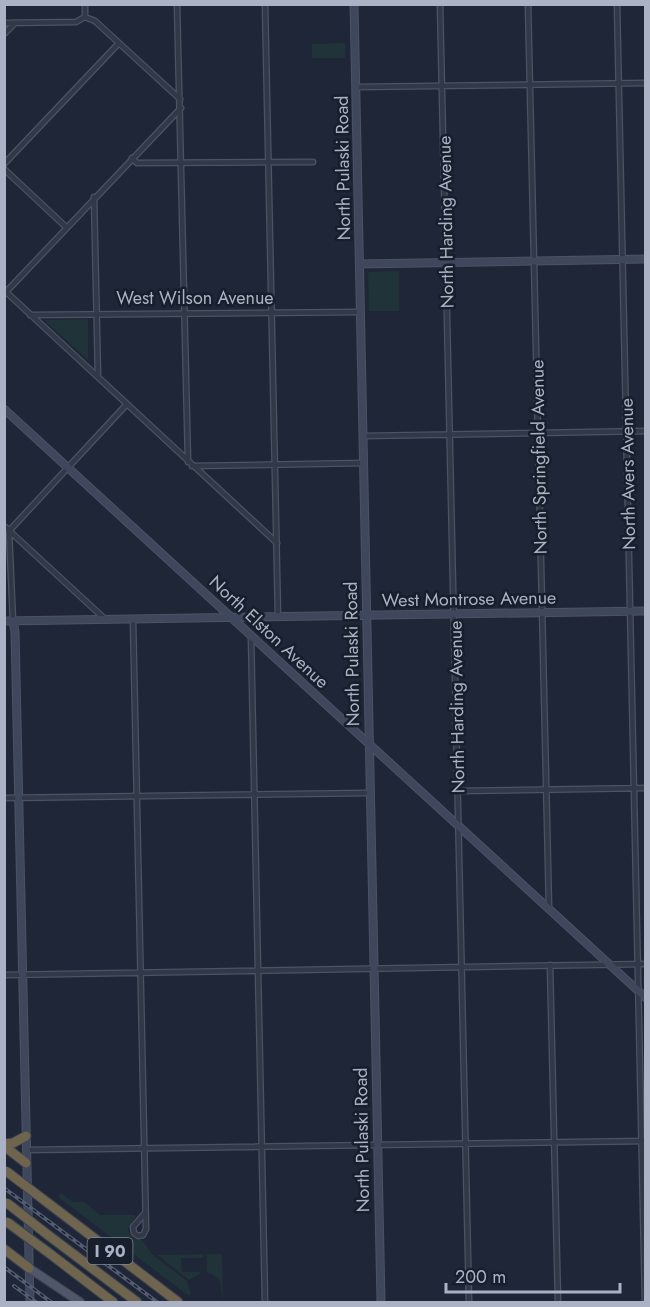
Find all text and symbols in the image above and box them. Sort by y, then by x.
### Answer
street label: North Pulaski Road [329,95,357,241]
street label: North Harding Avenue [431,135,461,309]
street label: West Wilson Avenue [116,285,274,311]
street label: North Springfield Avenue [524,359,554,555]
street label: North Avers Avenue [614,398,642,550]
street label: North Elston Avenue [203,569,335,695]
street label: North Pulaski Road [338,581,366,727]
street label: West Montrose Avenue [382,584,556,614]
street label: North Harding Avenue [442,620,472,794]
street label: North Pulaski Road [348,1067,376,1213]
road number: I 90 [88,1238,132,1264]
scale bar [446,1256,620,1294]
text: 200 m [455,1264,506,1290]

